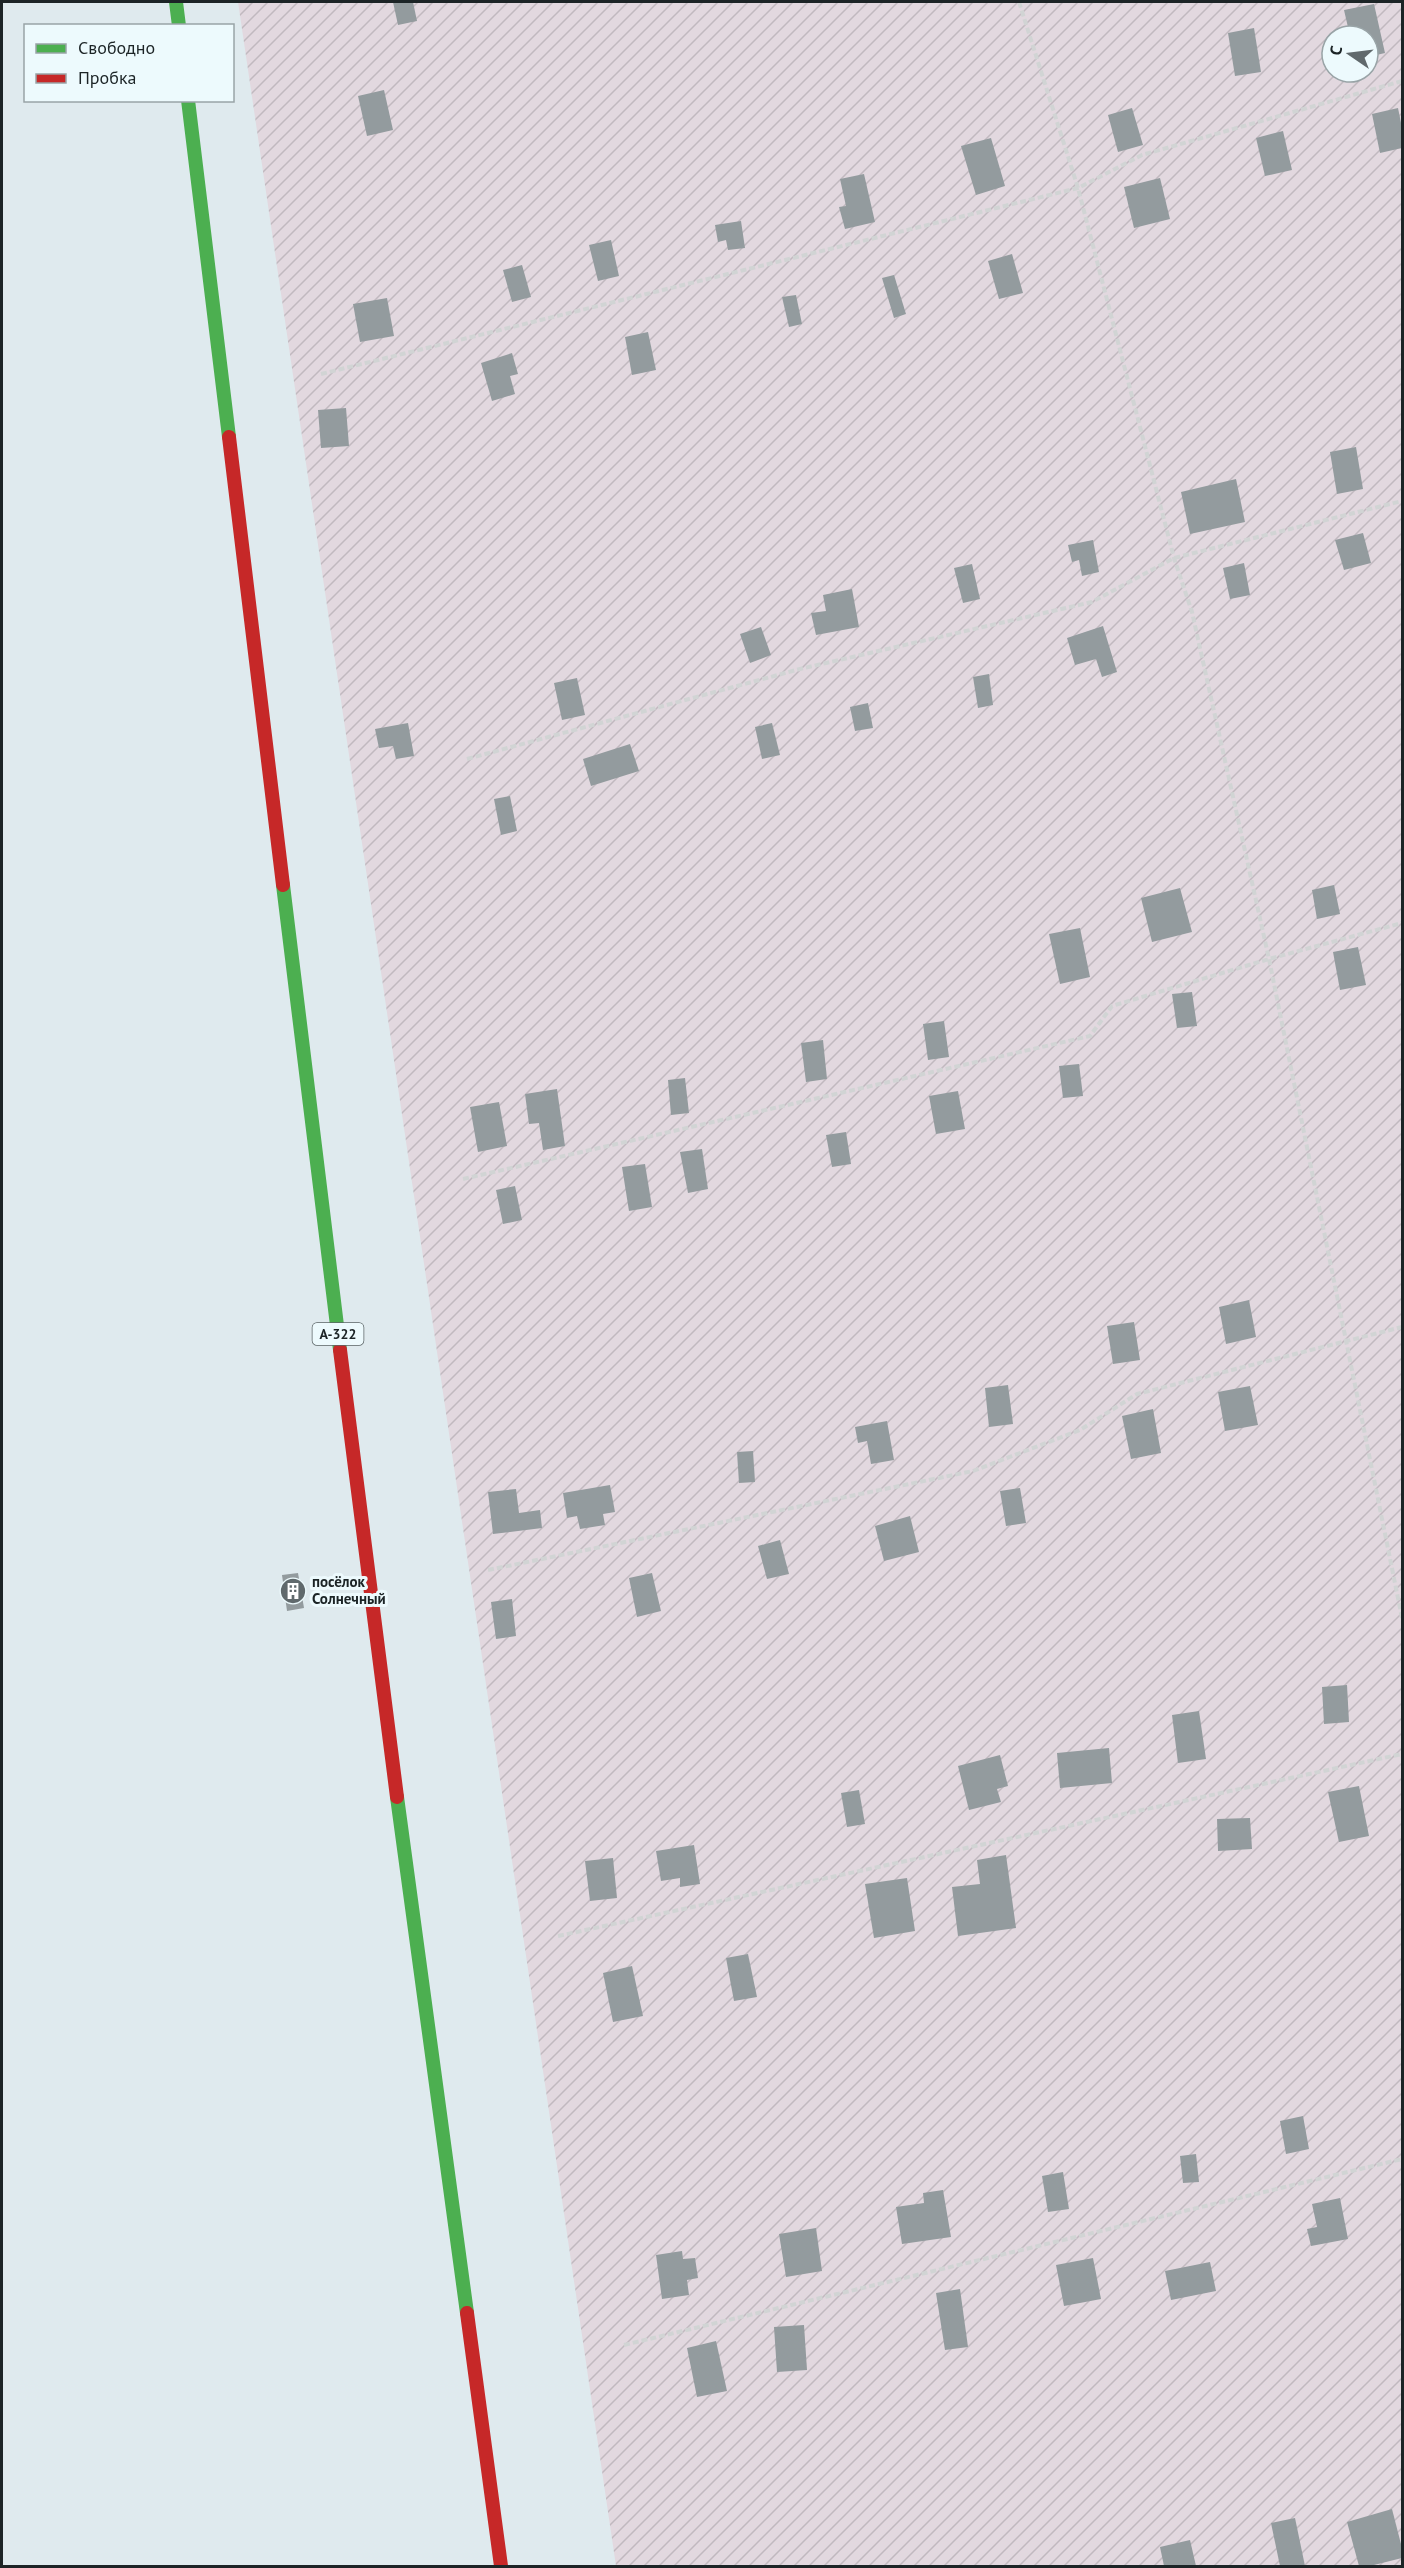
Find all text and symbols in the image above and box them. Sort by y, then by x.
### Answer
legend [24,24,234,102]
north arrow [1320,24,1380,84]
text: Свободно [78,36,155,59]
text: С [1325,44,1346,57]
text: Пробка [78,66,136,89]
road number: А-322 [312,1323,364,1345]
place label: посёлок Солнечный [312,1572,386,1608]
building icon: посёлок Солнечный [278,1576,308,1606]

